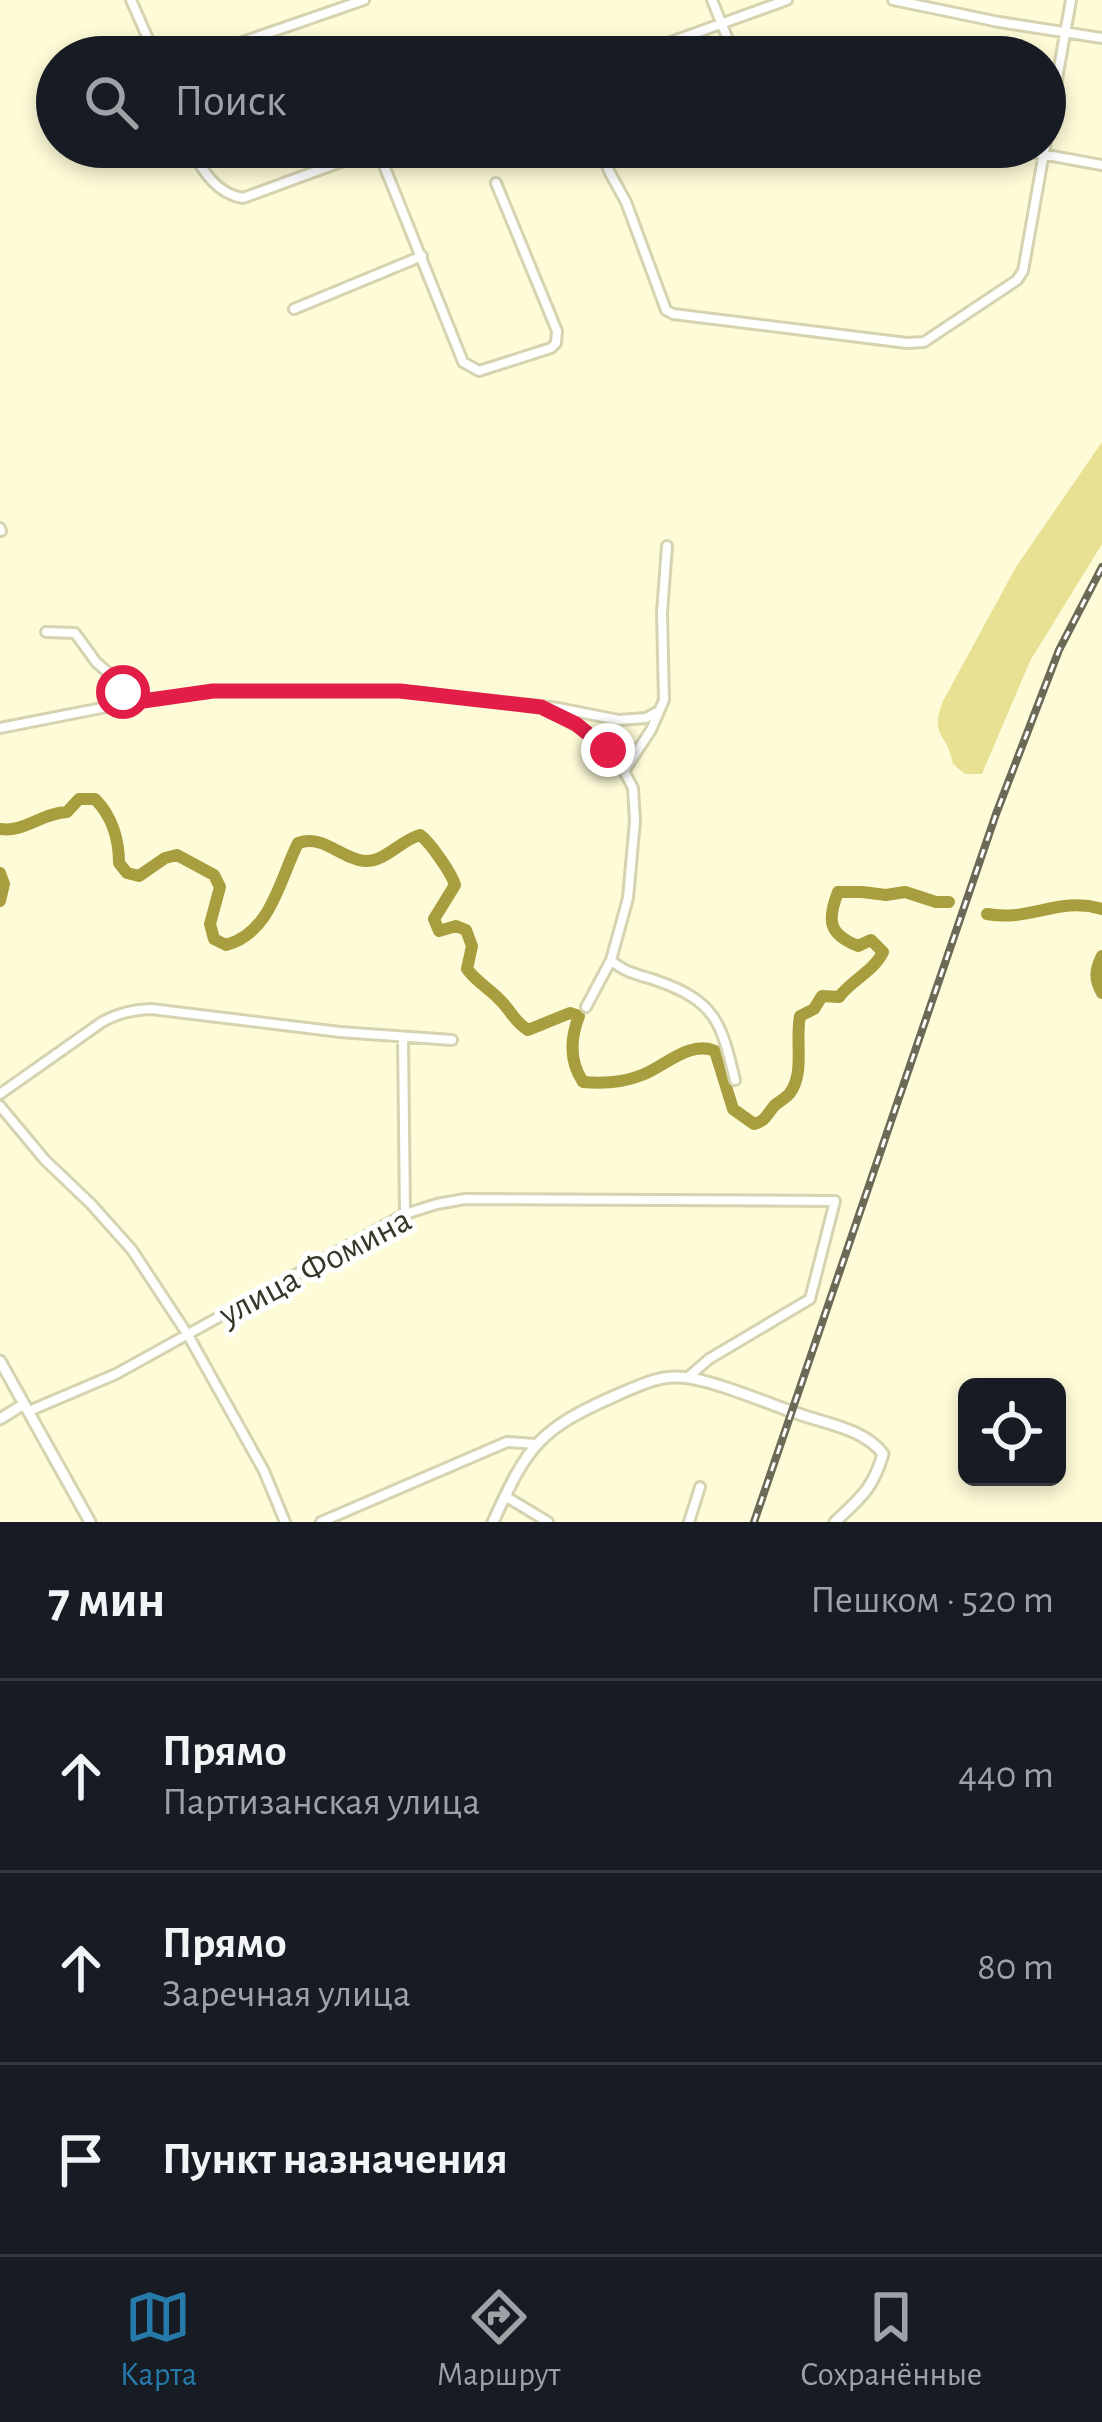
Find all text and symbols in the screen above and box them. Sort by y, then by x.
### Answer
search box [36,36,1066,168]
icon: search [78,69,144,135]
text: Поиск [174,79,286,124]
route start [96,665,150,719]
route end [581,723,635,777]
street label: улица Фомина [212,1201,417,1333]
map controls [958,1378,1066,1486]
button: locate [958,1378,1066,1486]
text: 7 мин [48,1575,165,1626]
text: Пешком · 520 m [810,1581,1054,1620]
text: Прямо [162,1729,287,1774]
icon: ahead [48,1743,114,1809]
text: 440 m [958,1756,1054,1795]
text: Партизанская улица [162,1783,480,1822]
text: Прямо [162,1921,287,1966]
icon: ahead [48,1935,114,2001]
text: 80 m [977,1948,1054,1987]
text: Заречная улица [162,1975,411,2014]
icon: arrive [48,2127,114,2193]
text: Пункт назначения [162,2137,508,2182]
tab: Карта [120,2284,197,2396]
tab: Маршрут [437,2284,560,2396]
tab: Сохранённые [800,2284,982,2396]

